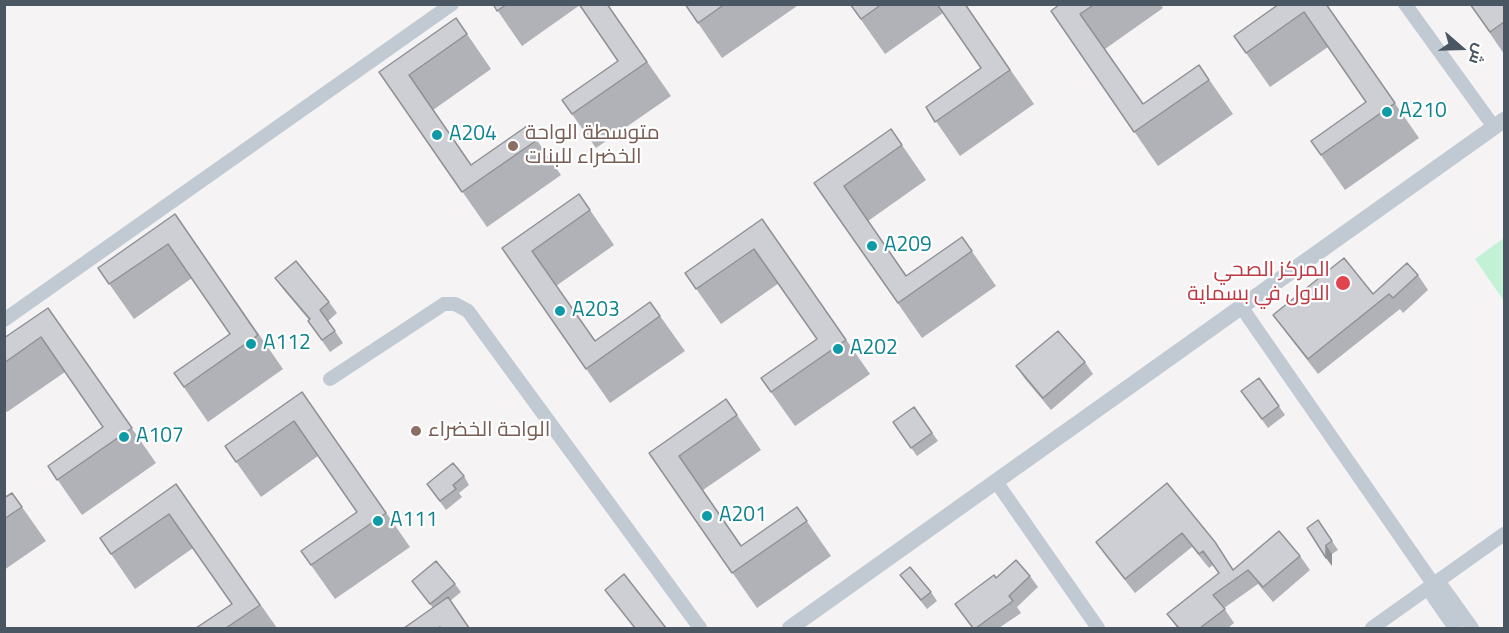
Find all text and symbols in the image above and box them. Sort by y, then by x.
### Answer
north arrow [1431,18,1491,78]
text: ش [1463,40,1493,68]
place label: A210 [1399,99,1447,125]
marker: A210 [1380,105,1394,119]
place label: متوسطة الواحة الخضراء للبنات [525,121,660,171]
place label: A204 [449,122,497,148]
marker: A204 [430,128,444,142]
marker: متوسطة الواحة الخضراء للبنات [506,139,520,153]
place label: A209 [884,233,932,259]
marker: A209 [865,239,879,253]
place label: المركز الصحي الاول في بسماية [1187,258,1330,308]
marker: المركز الصحي الاول في بسماية [1334,274,1352,292]
place label: A203 [572,298,620,324]
marker: A203 [553,304,567,318]
place label: A112 [263,331,311,357]
place label: A202 [850,336,898,362]
marker: A112 [244,337,258,351]
marker: A202 [831,342,845,356]
place label: الواحة الخضراء [428,418,550,444]
place label: A107 [136,424,184,450]
marker: الواحة الخضراء [409,424,423,438]
marker: A107 [117,430,131,444]
place label: A201 [719,503,767,529]
place label: A111 [390,508,438,534]
marker: A201 [700,509,714,523]
marker: A111 [371,514,385,528]

